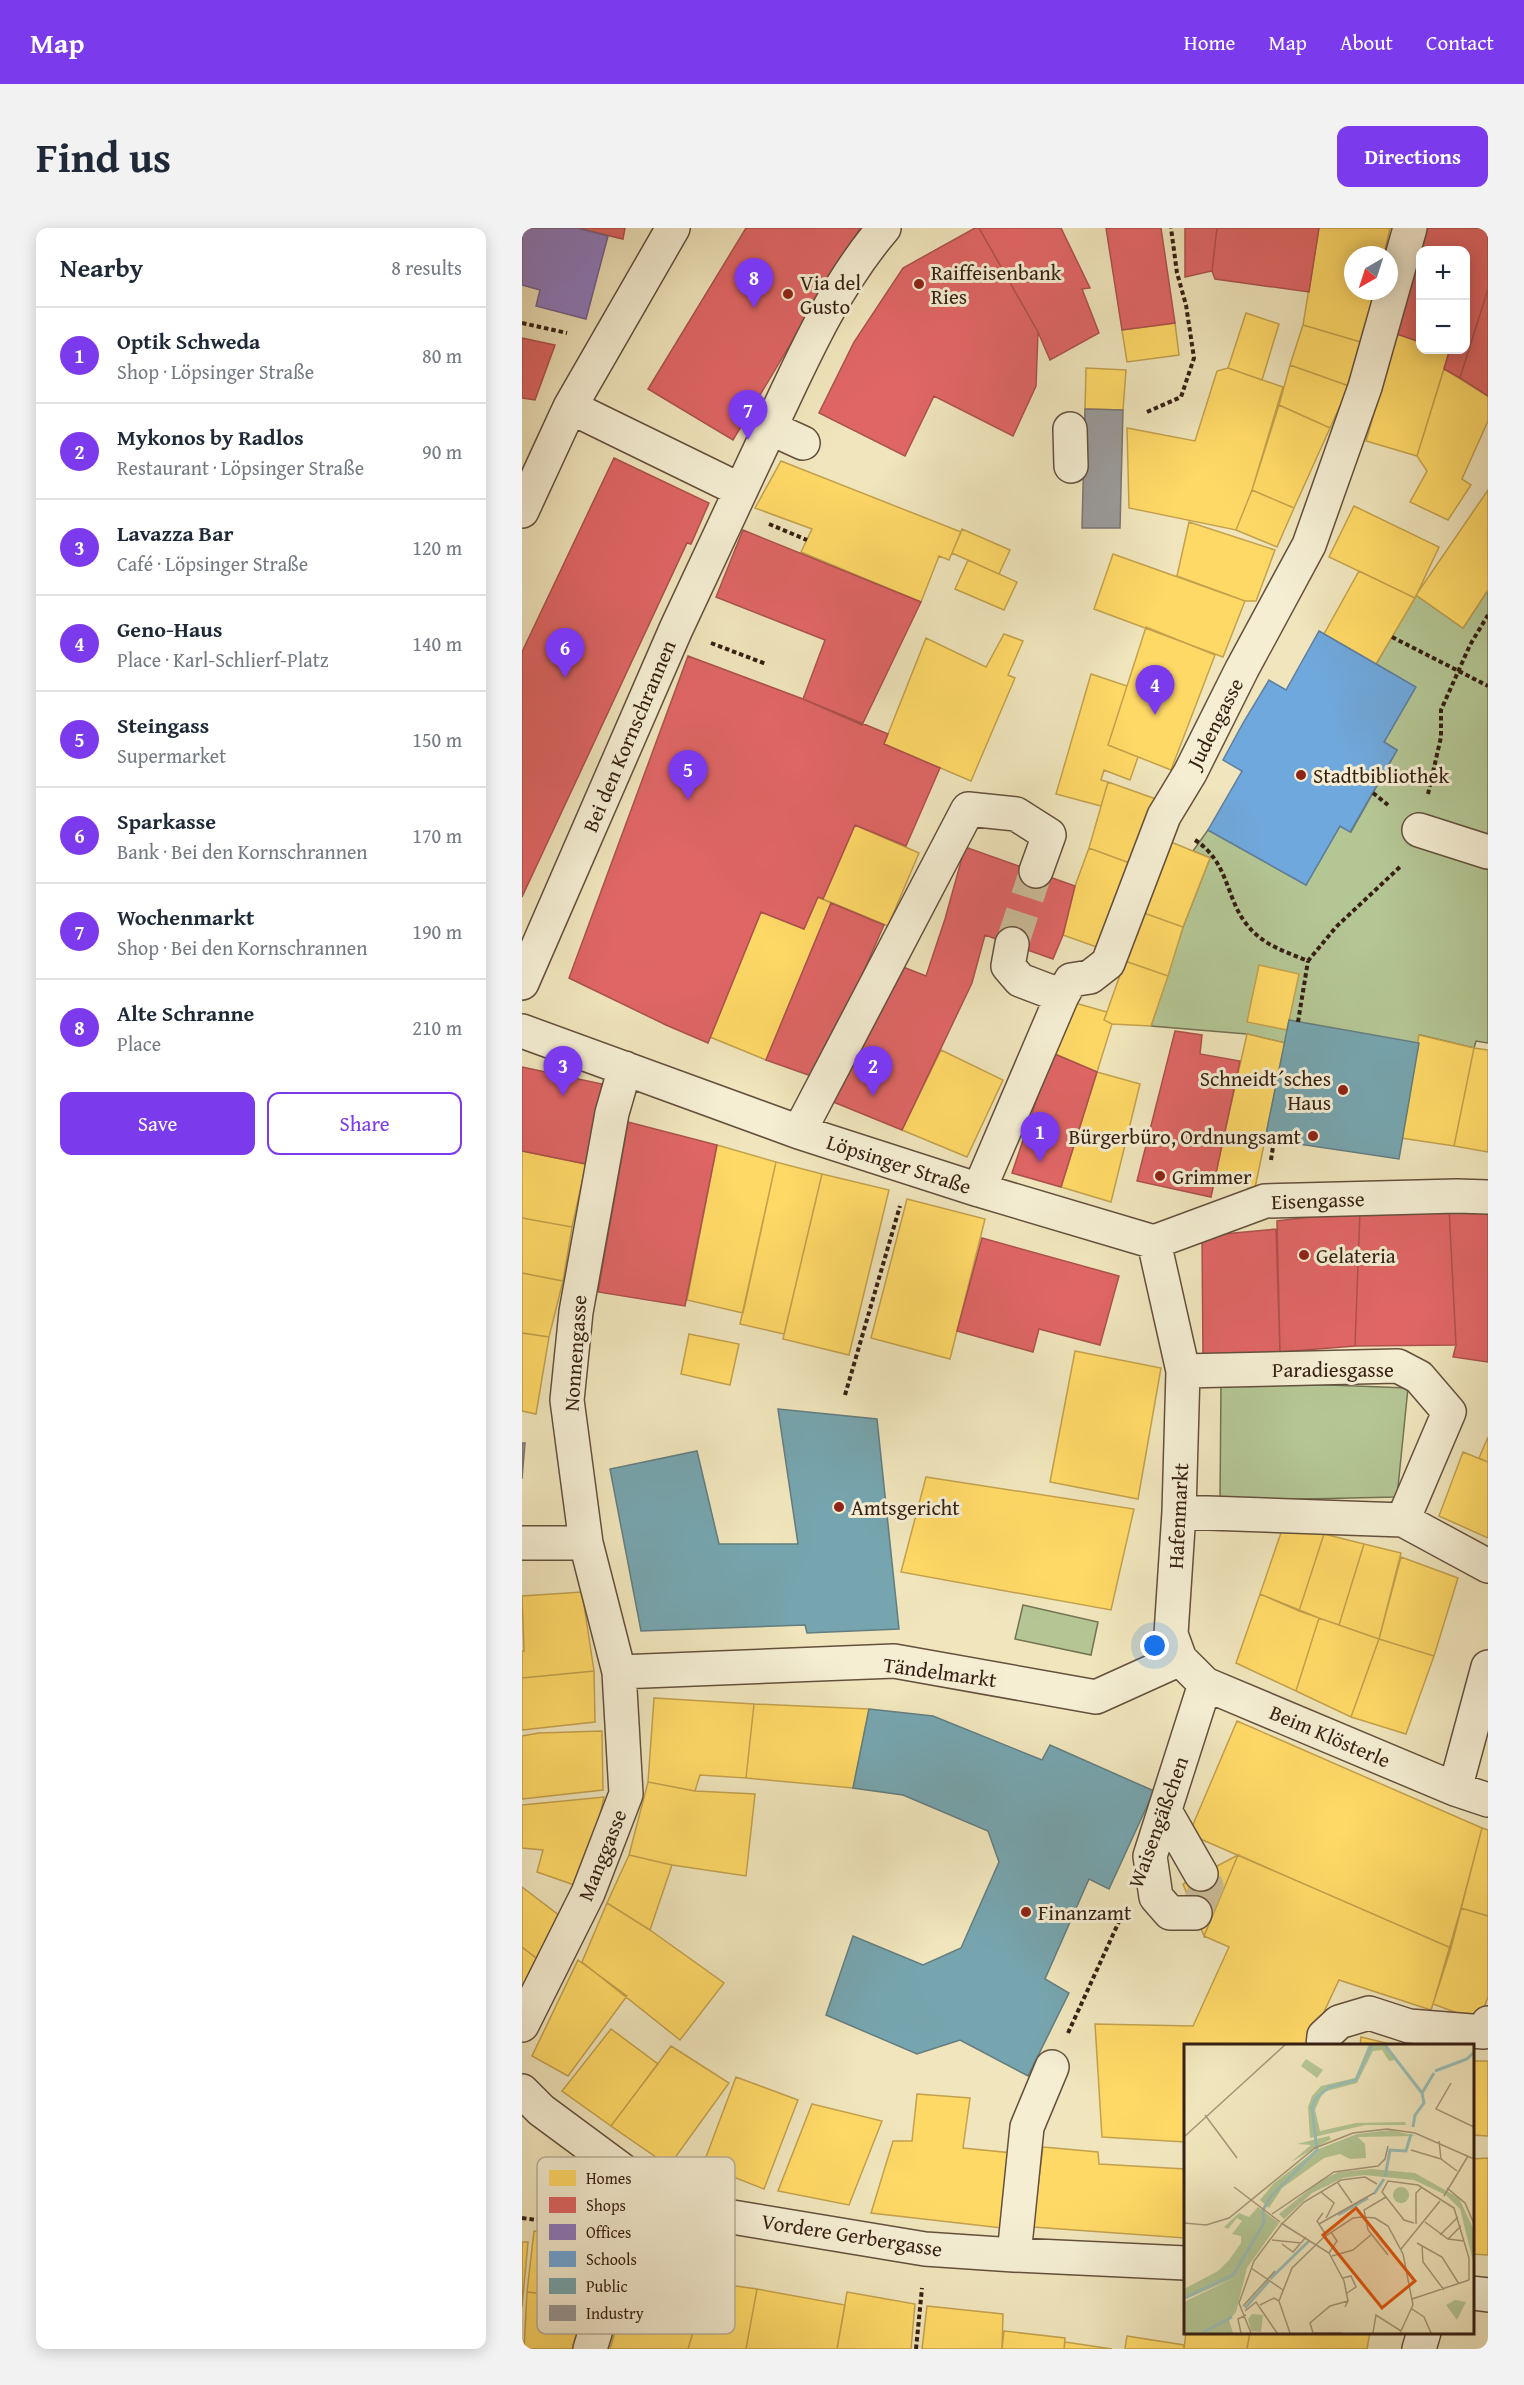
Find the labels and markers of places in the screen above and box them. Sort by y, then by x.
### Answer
place label: Raiffeisenbank Ries [931,257,1062,312]
pin: 8 [734,259,774,308]
place label: Via del Gusto [800,267,861,322]
marker: Raiffeisenbank Ries [912,277,926,291]
marker: Via del Gusto [781,287,795,301]
pin: 7 [728,390,768,440]
pin: 6 [546,628,585,678]
pin: 4 [1136,666,1174,715]
pin: 5 [668,750,708,800]
place label: Stadtbibliothek [1313,760,1449,791]
marker: Stadtbibliothek [1294,768,1308,782]
pin: 3 [544,1046,582,1096]
pin: 2 [854,1046,892,1096]
place label: Schneidt´sches Haus [1200,1063,1331,1118]
marker: Schneidt´sches Haus [1336,1083,1350,1097]
pin: 1 [1020,1112,1060,1162]
place label: Bürgerbüro, Ordnungsamt [1068,1121,1302,1152]
marker: Bürgerbüro, Ordnungsamt [1306,1129,1320,1143]
place label: Grimmer [1172,1161,1252,1192]
marker: Grimmer [1153,1169,1167,1183]
place label: Gelateria [1316,1240,1396,1271]
marker: Gelateria [1297,1248,1311,1262]
place label: Amtsgericht [851,1492,960,1523]
marker: Amtsgericht [832,1500,846,1514]
place label: Finanzamt [1038,1897,1132,1928]
marker: Finanzamt [1019,1905,1033,1919]

